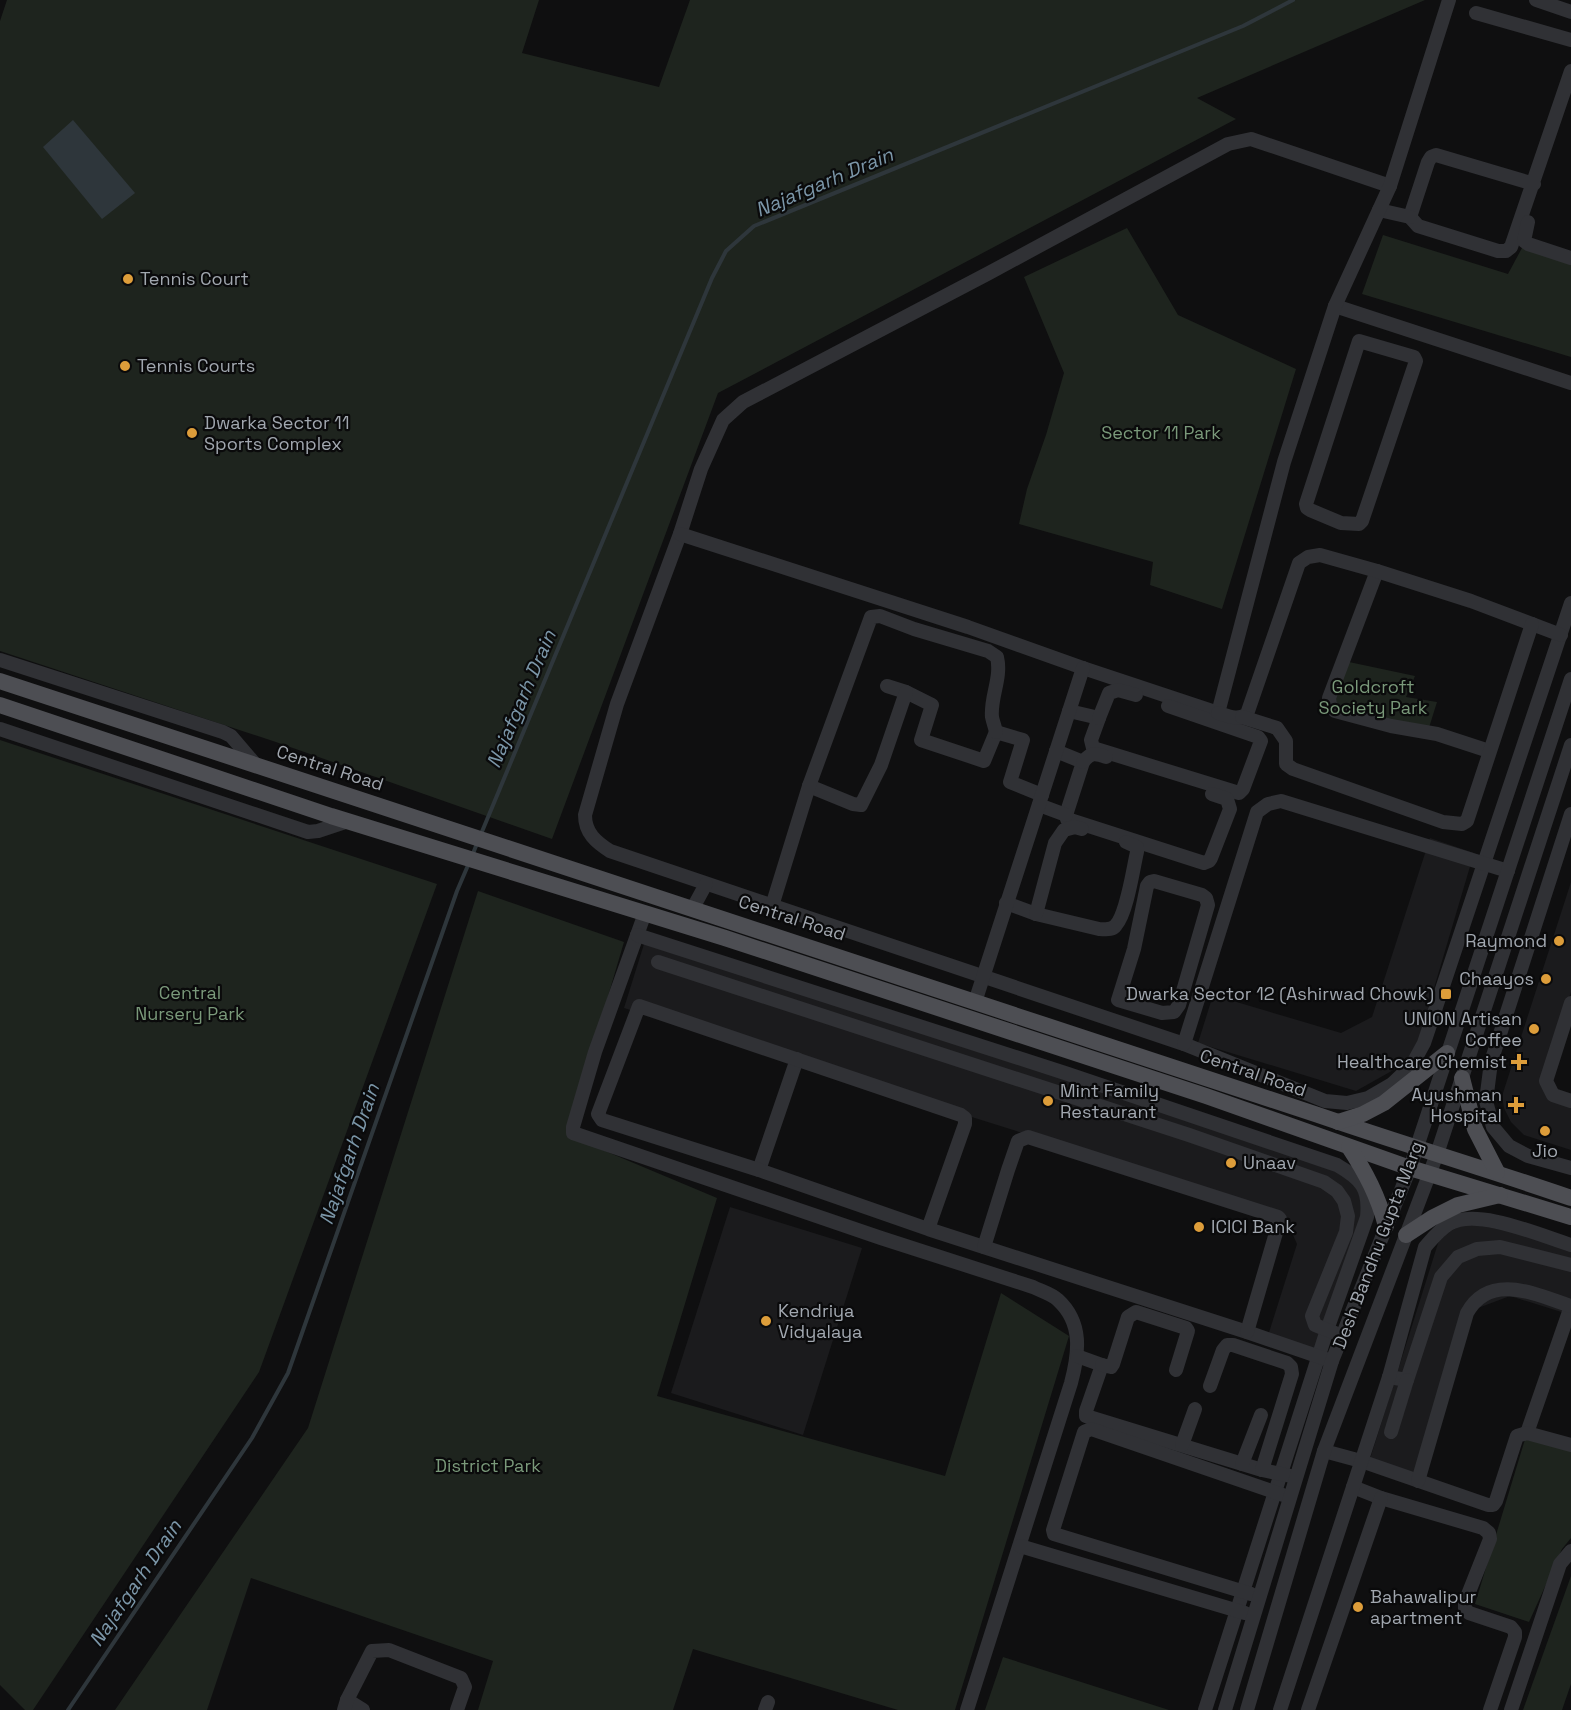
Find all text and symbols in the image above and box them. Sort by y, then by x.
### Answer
water label: Najafgarh Drain [751,141,898,223]
place label: Tennis Court [140,267,249,290]
marker: Tennis Court [121,272,135,286]
place label: Tennis Courts [137,354,255,377]
marker: Tennis Courts [118,359,132,373]
place label: Dwarka Sector 11 Sports Complex [204,411,349,455]
park label: Sector 11 Park [1101,421,1221,444]
marker: Dwarka Sector 11 Sports Complex [185,426,199,440]
water label: Najafgarh Drain [480,625,562,772]
park label: Goldcroft Society Park [1319,675,1428,719]
street label: Central Road [274,739,387,796]
street label: Central Road [736,889,849,946]
place label: Raymond [1465,929,1547,952]
marker: Raymond [1552,934,1566,948]
place label: Chaayos [1459,967,1534,990]
marker: Chaayos [1539,972,1553,986]
park label: Central Nursery Park [135,981,245,1025]
place label: Dwarka Sector 12 (Ashirwad Chowk) [1126,982,1434,1005]
marker: Dwarka Sector 12 (Ashirwad Chowk) [1439,987,1453,1001]
place label: UNION Artisan Coffee [1404,1007,1522,1051]
marker: UNION Artisan Coffee [1527,1022,1541,1036]
street label: Central Road [1197,1044,1310,1102]
place label: Healthcare Chemist [1337,1050,1507,1073]
marker: Healthcare Chemist [1512,1055,1526,1069]
water label: Najafgarh Drain [313,1079,386,1228]
place label: Mint Family Restaurant [1060,1079,1159,1123]
place label: Ayushman Hospital [1411,1083,1502,1127]
marker: Mint Family Restaurant [1041,1094,1055,1108]
marker: Ayushman Hospital [1507,1096,1525,1114]
marker: Jio [1538,1124,1552,1138]
street label: Desh Bandhu Gupta Marg [1327,1138,1428,1352]
place label: Jio [1532,1139,1558,1162]
place label: Unaav [1243,1151,1296,1174]
marker: Unaav [1224,1156,1238,1170]
place label: ICICI Bank [1211,1215,1295,1238]
marker: ICICI Bank [1192,1220,1206,1234]
place label: Kendriya Vidyalaya [778,1299,862,1343]
marker: Kendriya Vidyalaya [759,1314,773,1328]
park label: District Park [435,1454,541,1477]
water label: Najafgarh Drain [83,1514,187,1651]
place label: Bahawalipur apartment [1370,1585,1476,1629]
marker: Bahawalipur apartment [1351,1600,1365,1614]

